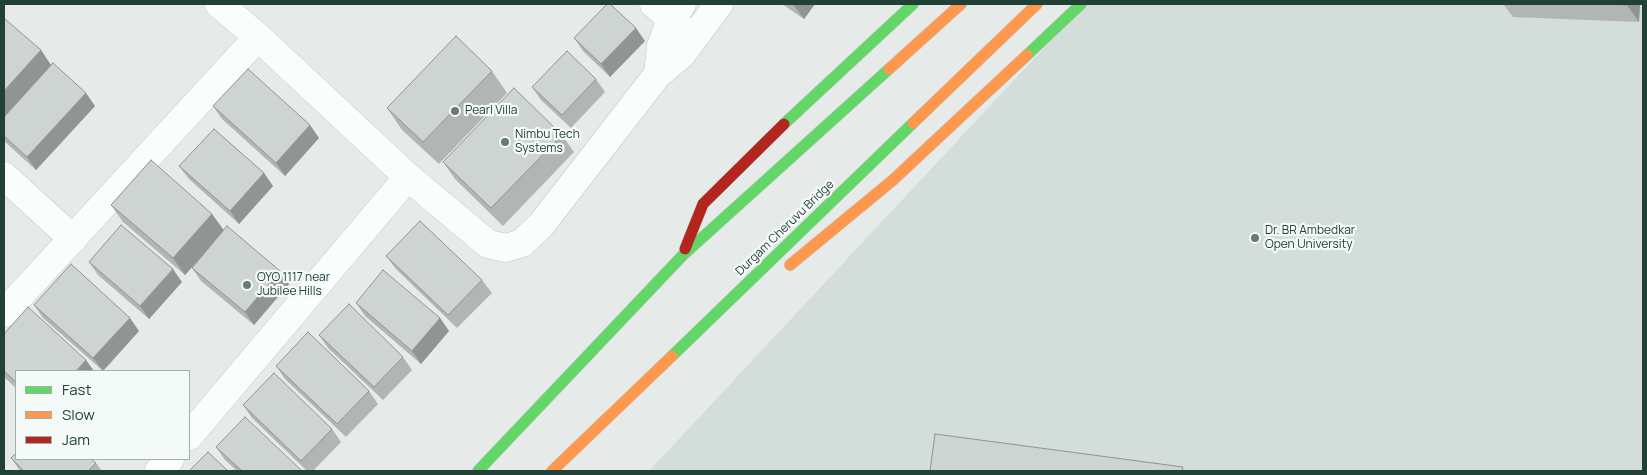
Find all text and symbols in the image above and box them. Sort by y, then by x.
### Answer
place label: Pearl Villa [465,104,517,118]
marker: Pearl Villa [449,105,461,117]
place label: Nimbu Tech Systems [515,128,580,156]
marker: Nimbu Tech Systems [499,136,511,148]
street label: Durgam Cheruvu Bridge [733,177,837,279]
place label: Dr. BR Ambedkar Open University [1265,224,1355,252]
marker: Dr. BR Ambedkar Open University [1249,232,1261,244]
place label: OYO 1117 near Jubilee Hills [257,271,330,299]
marker: OYO 1117 near Jubilee Hills [241,279,253,291]
legend [15,370,190,460]
text: Fast [62,379,91,400]
text: Slow [62,404,95,425]
text: Jam [62,429,90,450]

